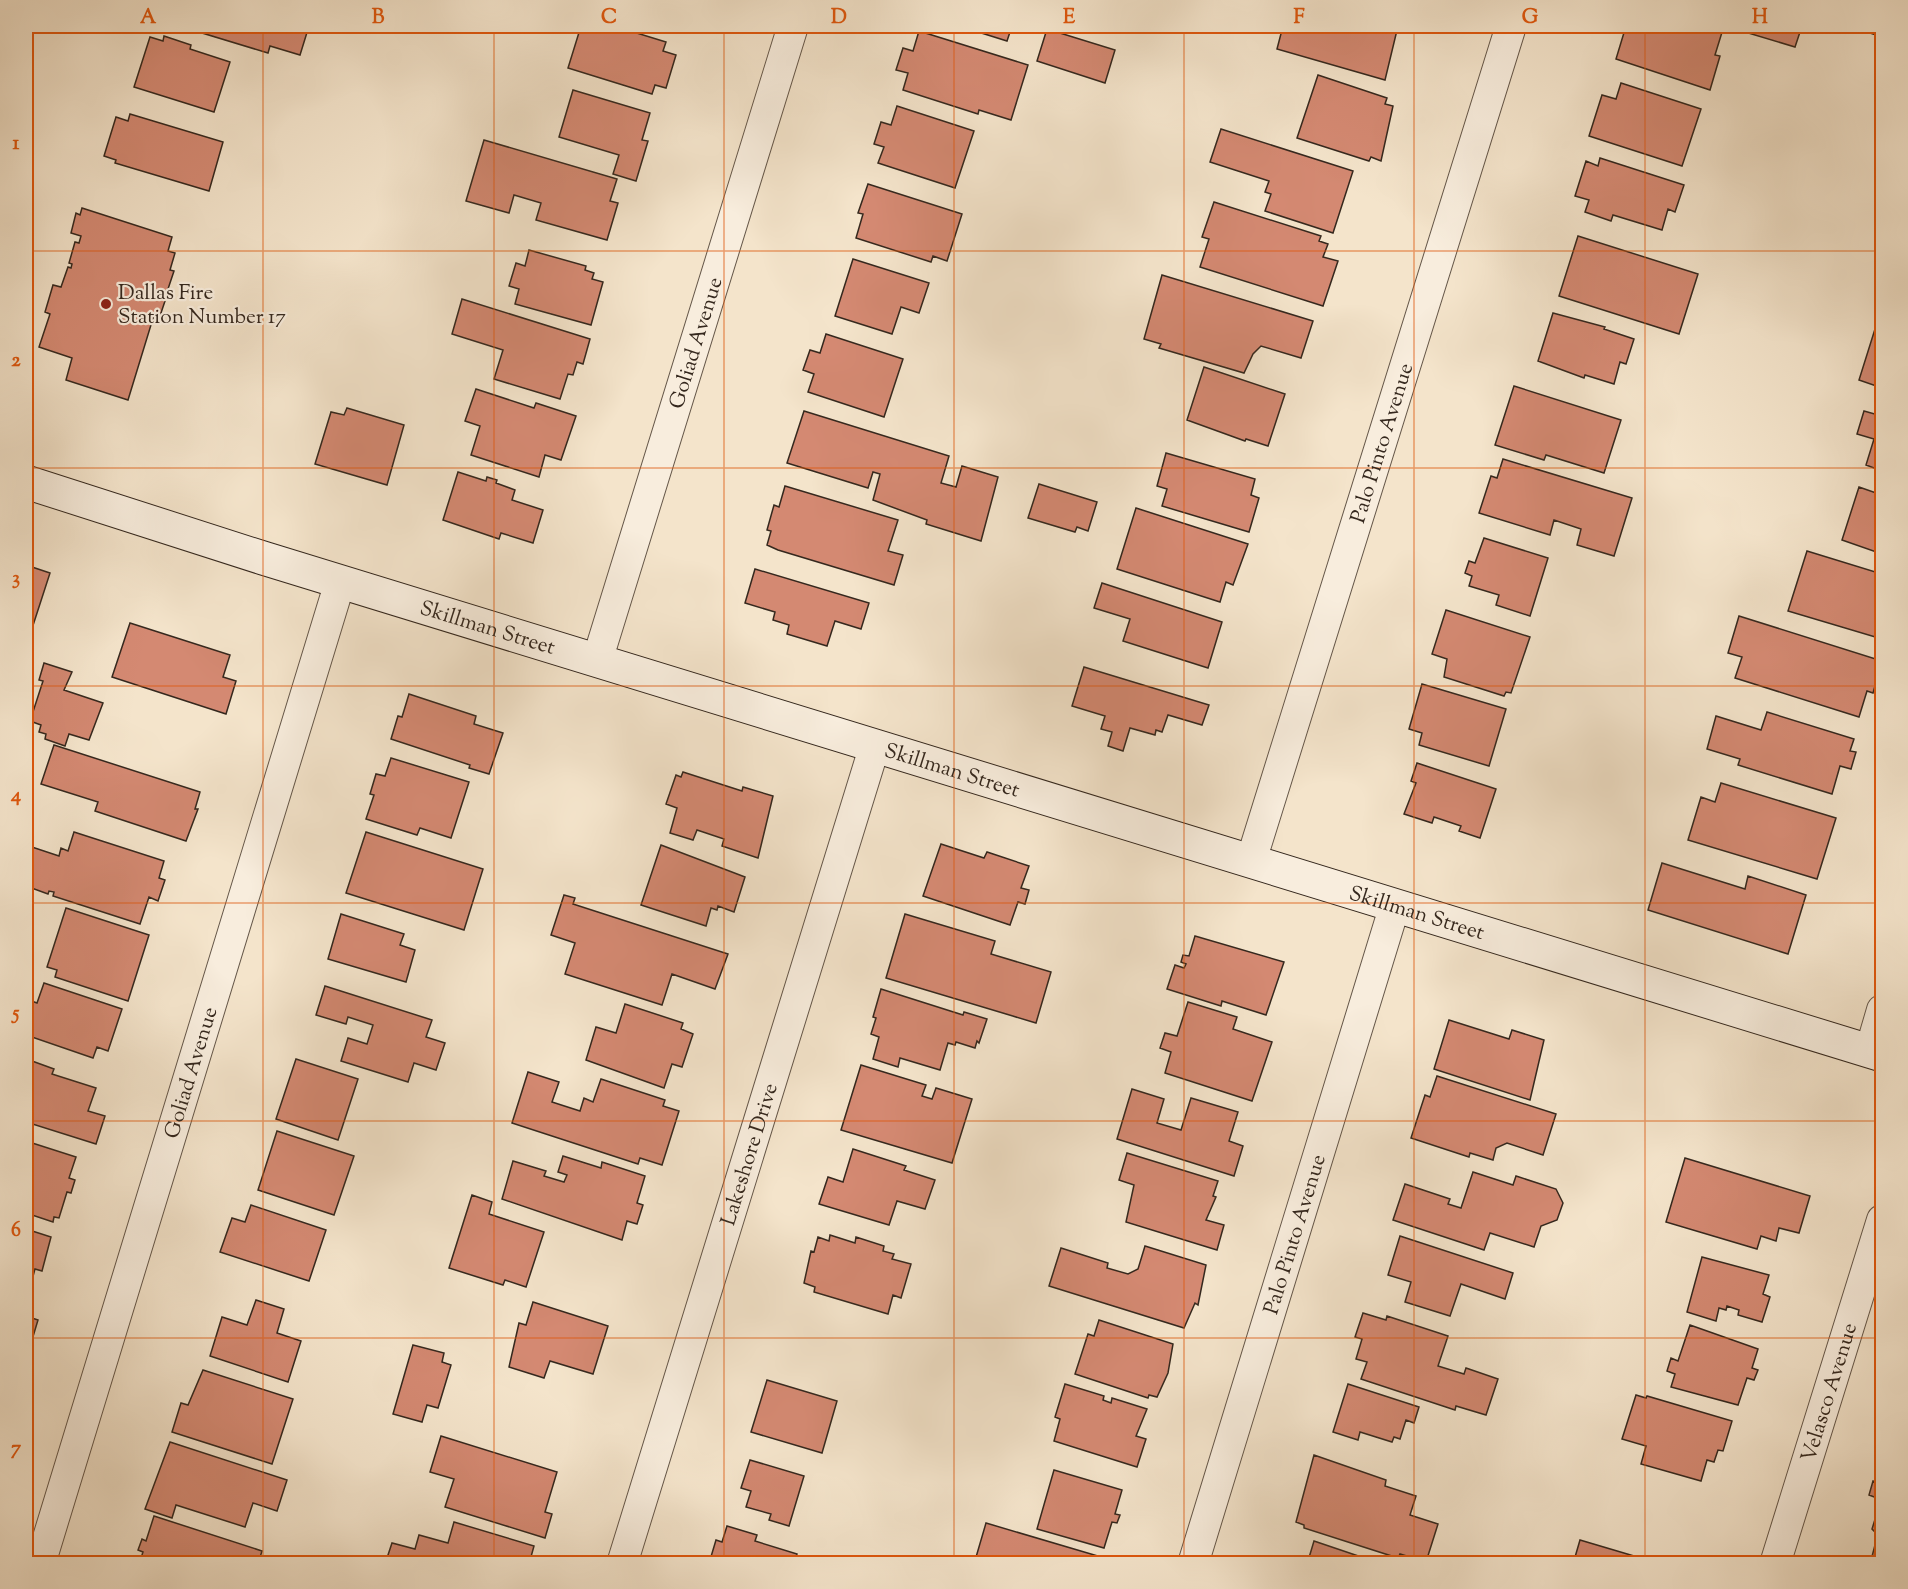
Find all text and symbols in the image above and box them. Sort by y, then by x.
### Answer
text: A [140,4,157,33]
text: B [372,4,385,33]
text: C [601,4,617,33]
text: D [831,4,847,33]
text: E [1063,4,1076,33]
text: F [1293,4,1305,33]
text: G [1522,4,1539,33]
text: H [1752,4,1768,33]
text: 1 [13,130,20,159]
street label: Goliad Avenue [663,274,732,413]
place label: Dallas Fire Station Number 17 [118,279,286,333]
marker: Dallas Fire Station Number 17 [99,297,113,311]
text: 2 [11,347,21,376]
street label: Palo Pinto Avenue [1344,360,1422,527]
text: 3 [12,565,20,594]
street label: Skillman Street [416,594,559,664]
street label: Skillman Street [880,737,1023,806]
text: 4 [10,782,21,811]
street label: Skillman Street [1345,879,1488,949]
text: 5 [11,1000,20,1029]
street label: Goliad Avenue [158,1003,226,1143]
street label: Lakeshore Drive [714,1080,787,1230]
street label: Palo Pinto Avenue [1257,1151,1335,1318]
text: 6 [11,1217,21,1246]
street label: Velasco Avenue [1795,1319,1866,1466]
text: 7 [11,1435,22,1464]

